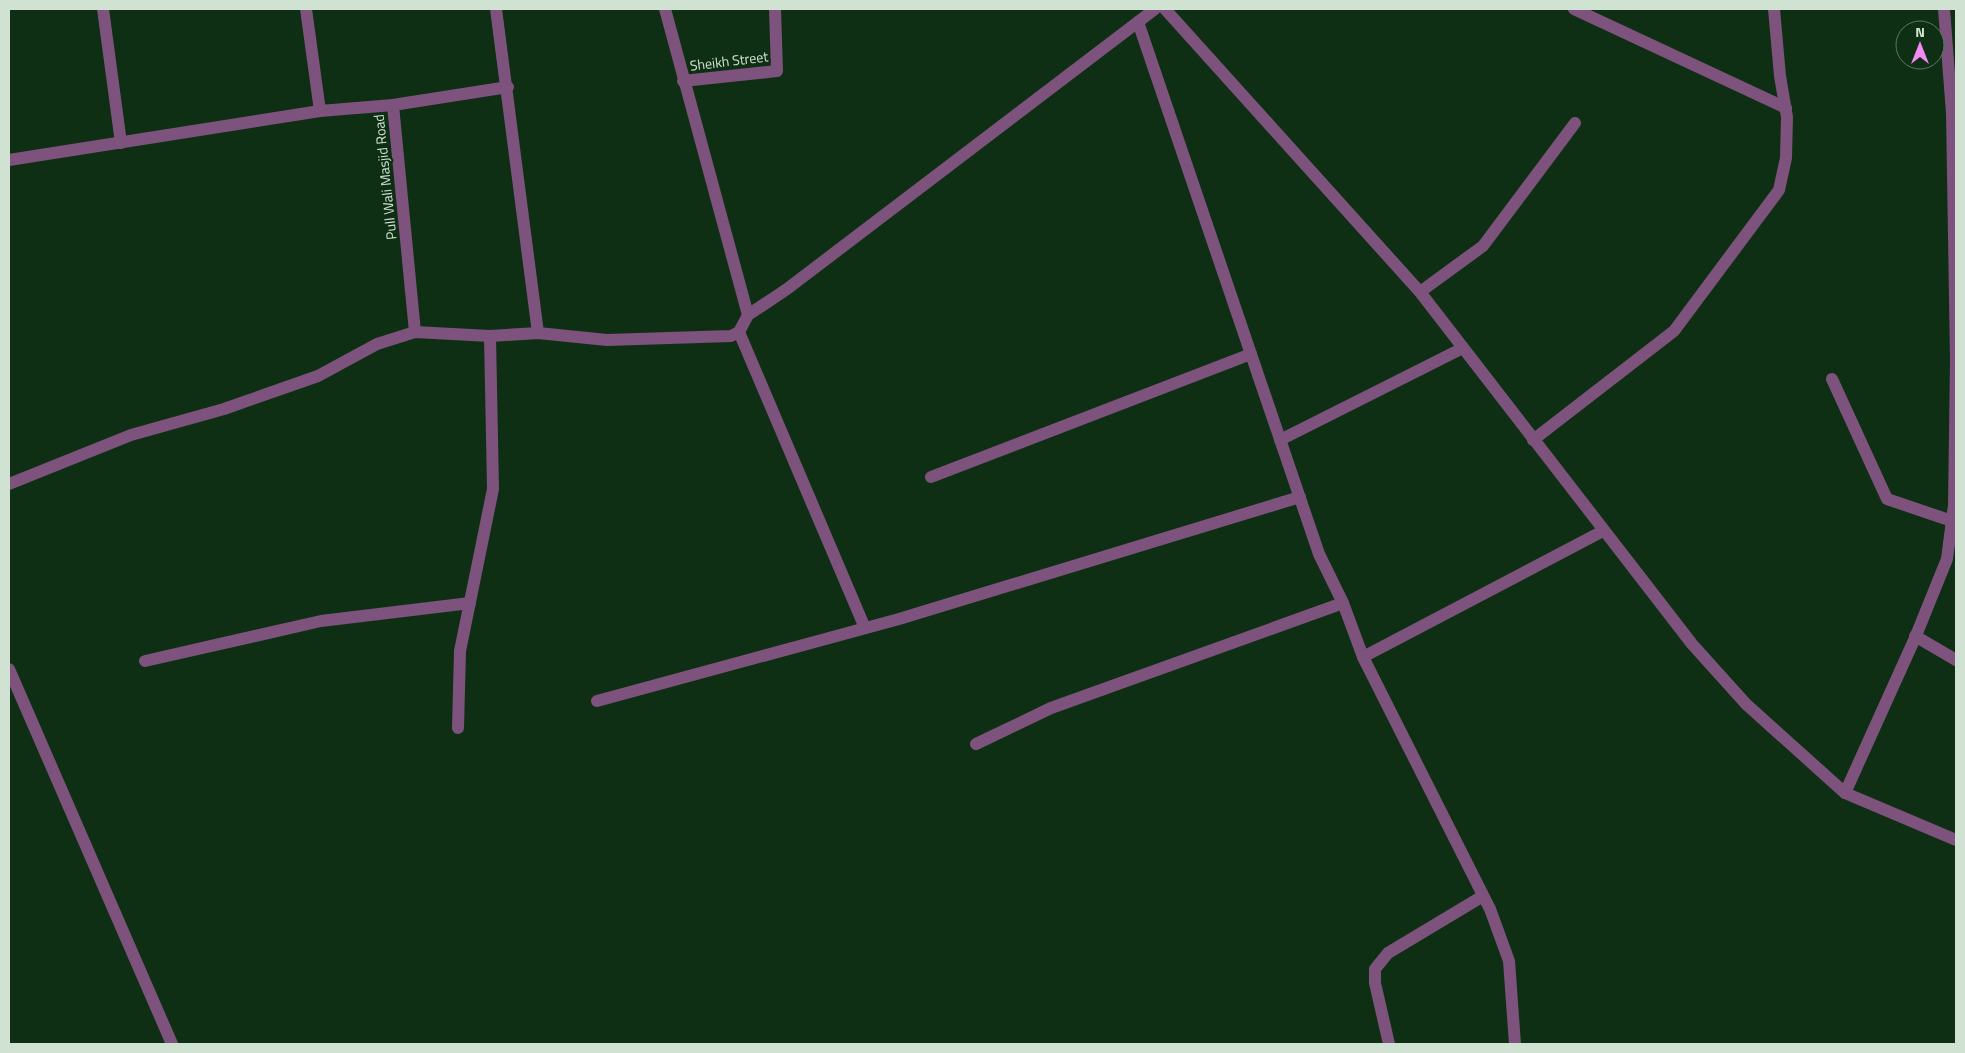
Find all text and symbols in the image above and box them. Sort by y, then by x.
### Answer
north arrow [1895,20,1945,70]
text: N [1915,21,1925,42]
street label: Sheikh Street [689,45,769,76]
street label: Pull Wali Masjid Road [367,113,402,241]

